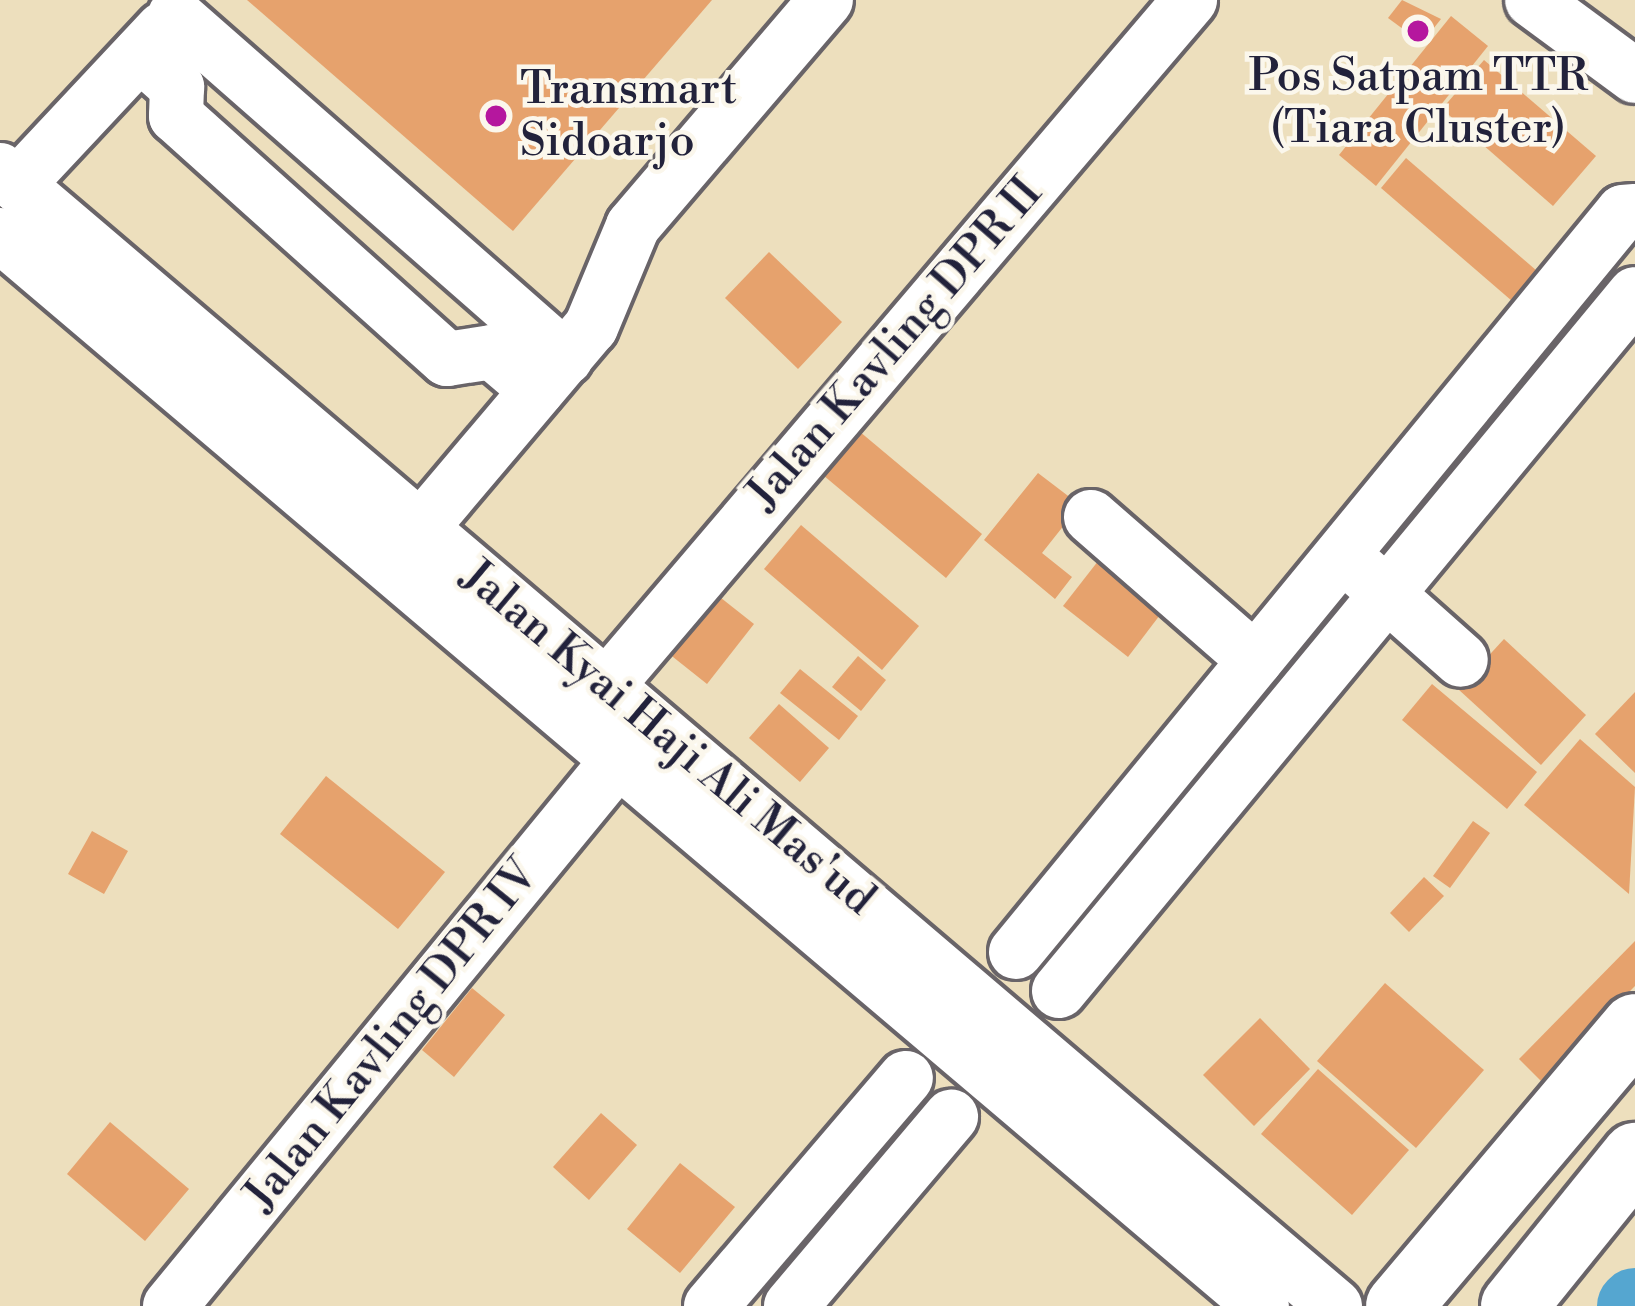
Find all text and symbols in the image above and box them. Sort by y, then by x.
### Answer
marker: Pos Satpam TTR (Tiara Cluster) [1405,18,1431,44]
place label: Pos Satpam TTR (Tiara Cluster) [1249,50,1587,156]
place label: Transmart Sidoarjo [520,63,737,169]
marker: Transmart Sidoarjo [483,103,509,129]
street label: Jalan Kavling DPR II [736,167,1054,521]
street label: Jalan Kyai Haji Ali Mas'ud [450,549,886,927]
street label: Jalan Kavling DPR IV [234,848,550,1222]

